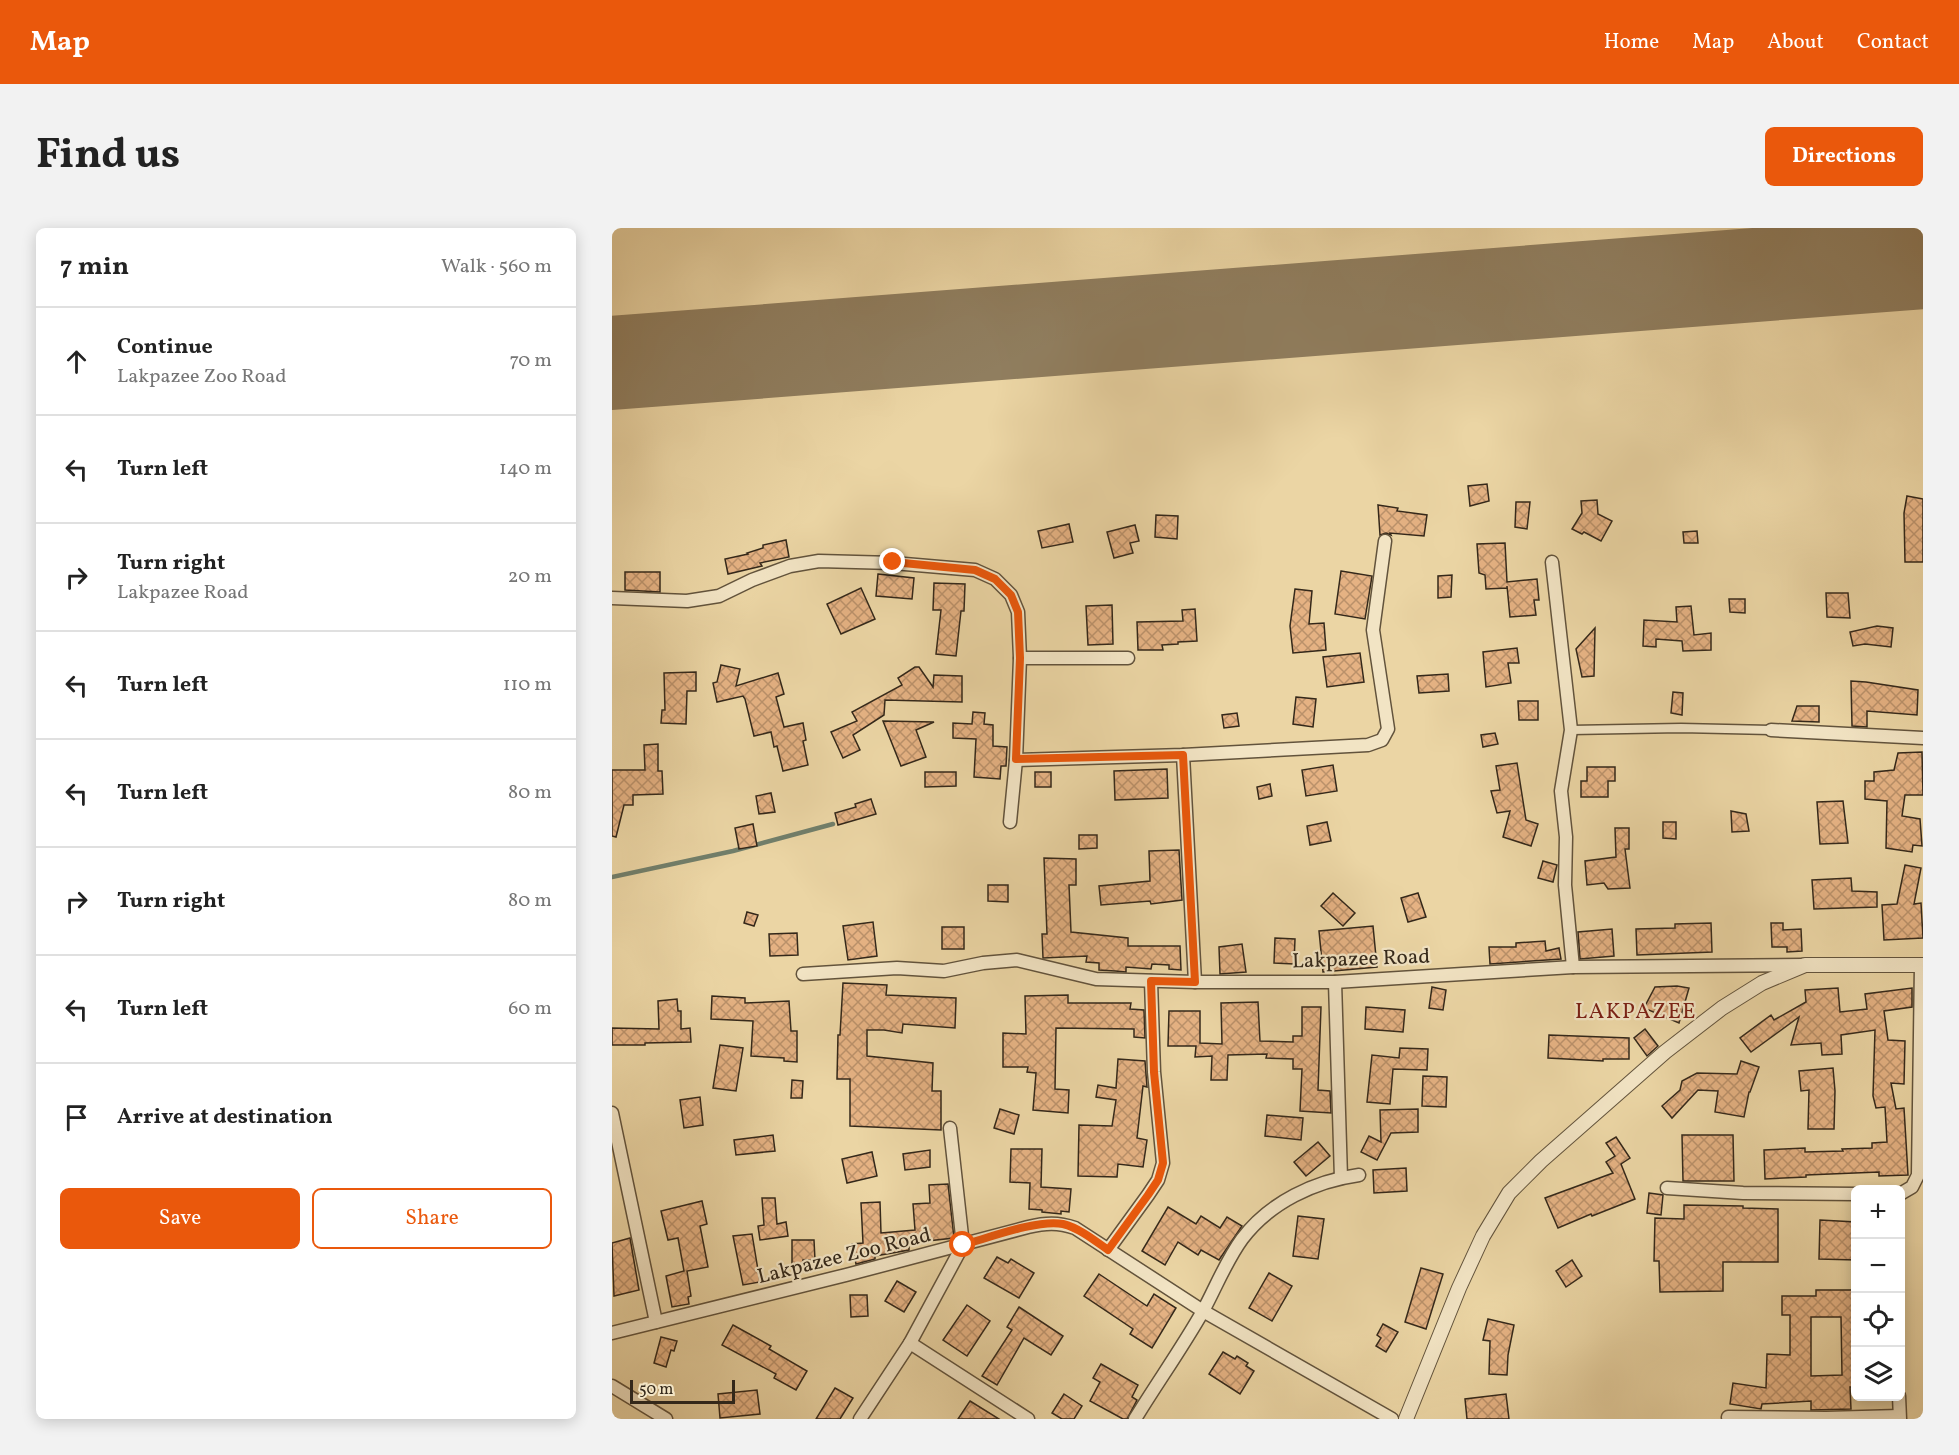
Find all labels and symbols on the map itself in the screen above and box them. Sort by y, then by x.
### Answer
route end [879,548,905,574]
street label: Lakpazee Road [1291,943,1431,976]
district label: LAKPAZEE [1575,997,1697,1028]
street label: Lakpazee Zoo Road [754,1221,934,1292]
route start [949,1231,975,1257]
scale bar [630,1377,735,1404]

